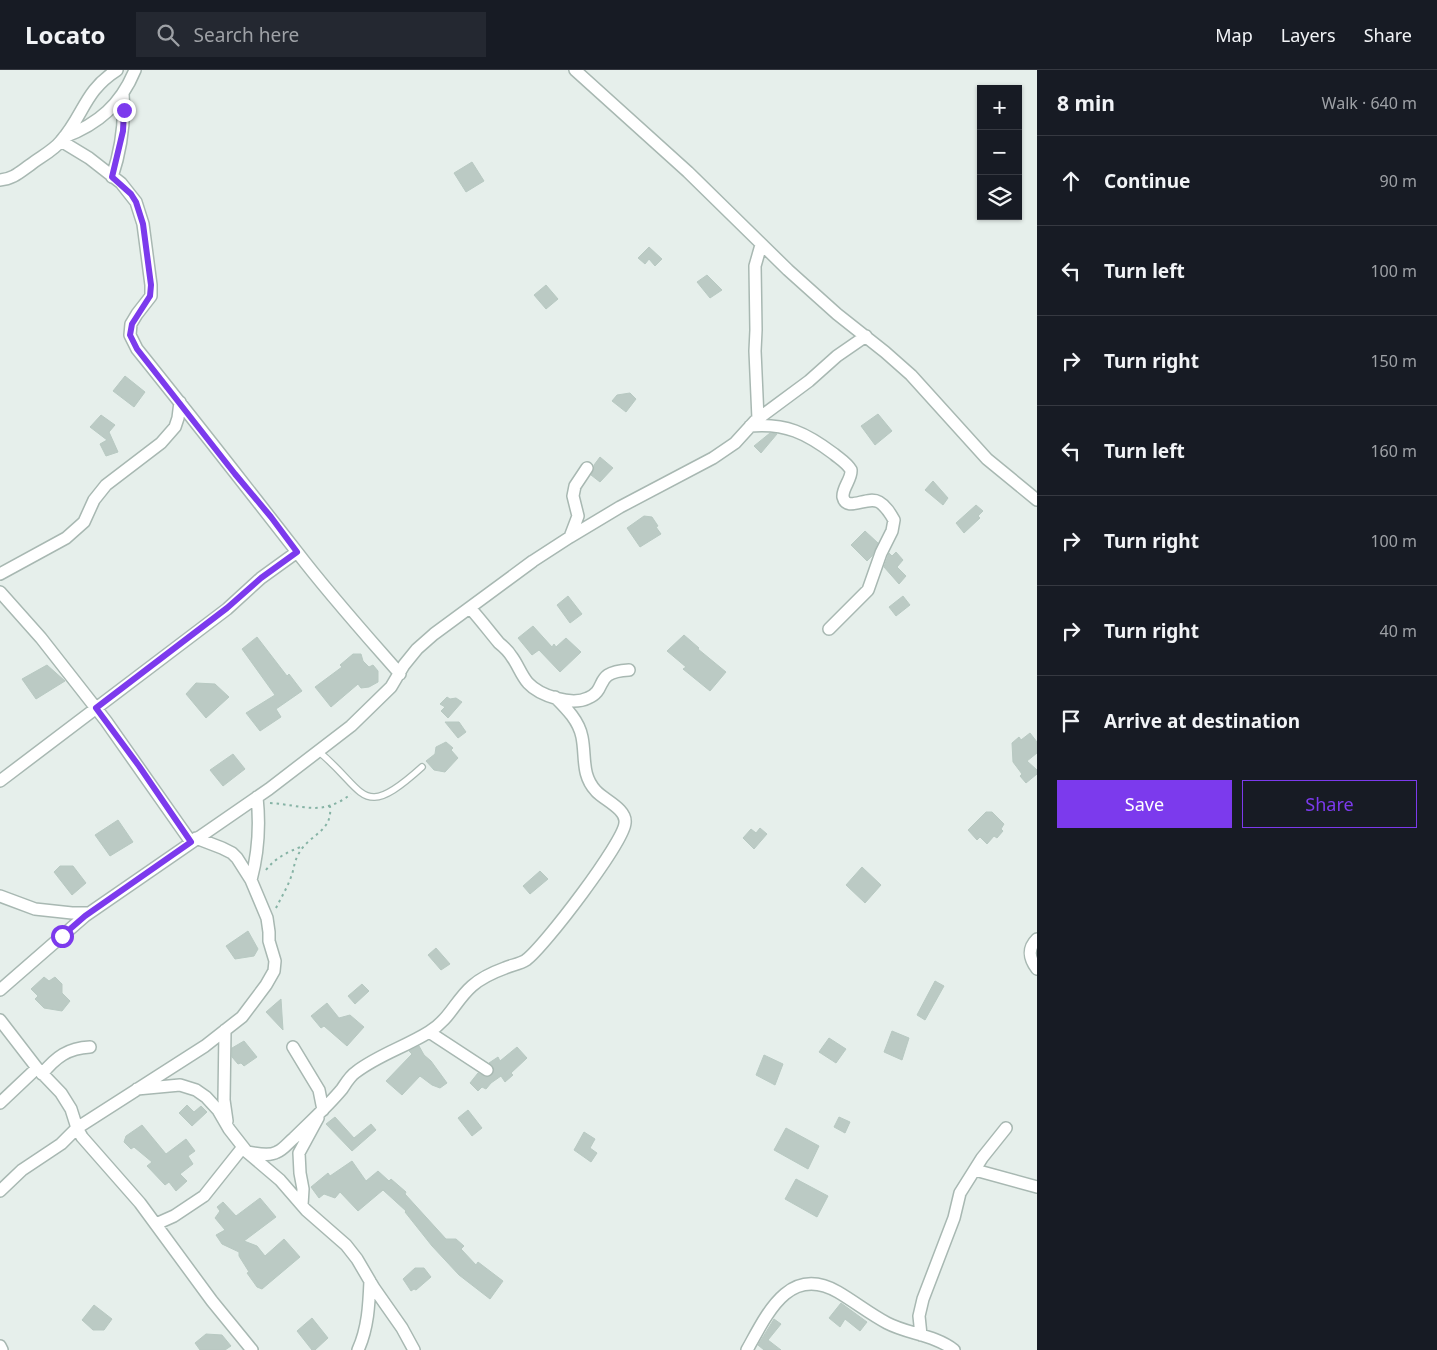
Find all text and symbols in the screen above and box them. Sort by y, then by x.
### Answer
search box [136,12,486,57]
text: Locato [25,18,106,51]
icon: search [154,21,182,49]
text: Search here [194,22,299,48]
text: Map [1215,23,1253,47]
text: Layers [1281,23,1336,47]
text: Share [1364,23,1412,47]
map controls [977,85,1022,220]
button: + [977,85,1022,130]
text: 8 min [1057,89,1115,117]
text: Walk · 640 m [1322,92,1417,114]
route end [113,99,136,122]
button: − [977,130,1022,175]
icon: ahead [1057,167,1085,195]
text: Continue [1104,168,1190,194]
text: 90 m [1380,170,1417,192]
button: layers [977,175,1022,220]
icon: left [1057,257,1085,285]
text: Turn left [1104,258,1185,284]
text: 100 m [1370,260,1417,282]
icon: right [1057,347,1085,375]
text: Turn right [1104,348,1199,374]
text: 150 m [1370,350,1417,372]
icon: left [1057,437,1085,465]
text: Turn left [1104,438,1185,464]
text: 160 m [1370,440,1417,462]
icon: right [1057,527,1085,555]
text: Turn right [1104,528,1199,554]
text: 100 m [1370,530,1417,552]
icon: right [1057,617,1085,645]
text: Turn right [1104,618,1199,644]
text: 40 m [1380,620,1417,642]
icon: arrive [1057,707,1085,735]
text: Arrive at destination [1104,708,1300,734]
button: Save [1057,780,1232,828]
button: Share [1242,780,1417,828]
route start [51,925,74,948]

